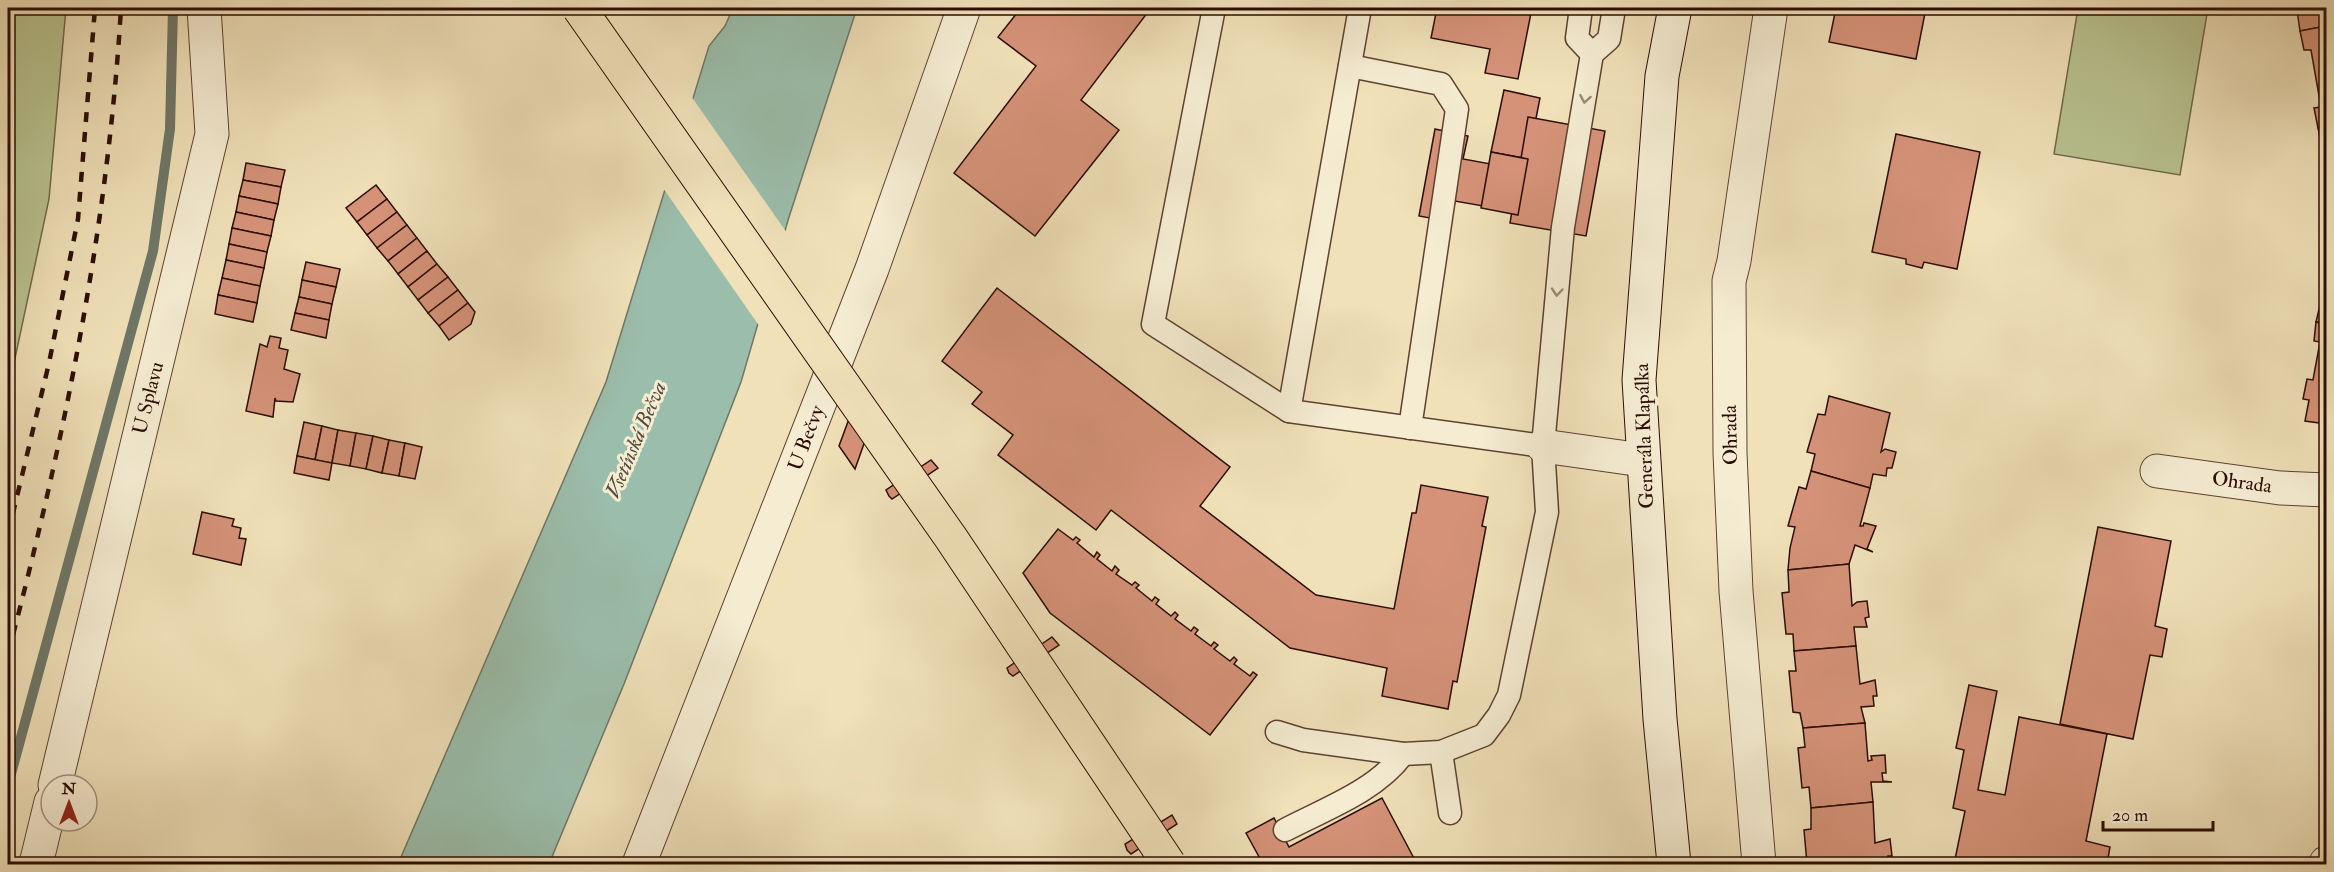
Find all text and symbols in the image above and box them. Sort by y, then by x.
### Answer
one-way arrow [1579,95,1591,104]
one-way arrow [1551,288,1564,297]
street label: U Splavu [127,359,170,437]
street label: Generála Klapálka [1629,362,1660,509]
water label: Vsetínská Bečva [599,377,673,502]
street label: U Bečvy [782,401,830,474]
street label: Ohrada [1717,404,1743,465]
street label: Ohrada [2210,465,2274,499]
north arrow [39,773,99,833]
text: N [61,779,77,799]
scale bar [2103,794,2212,832]
text: 20 m [2112,804,2148,827]

